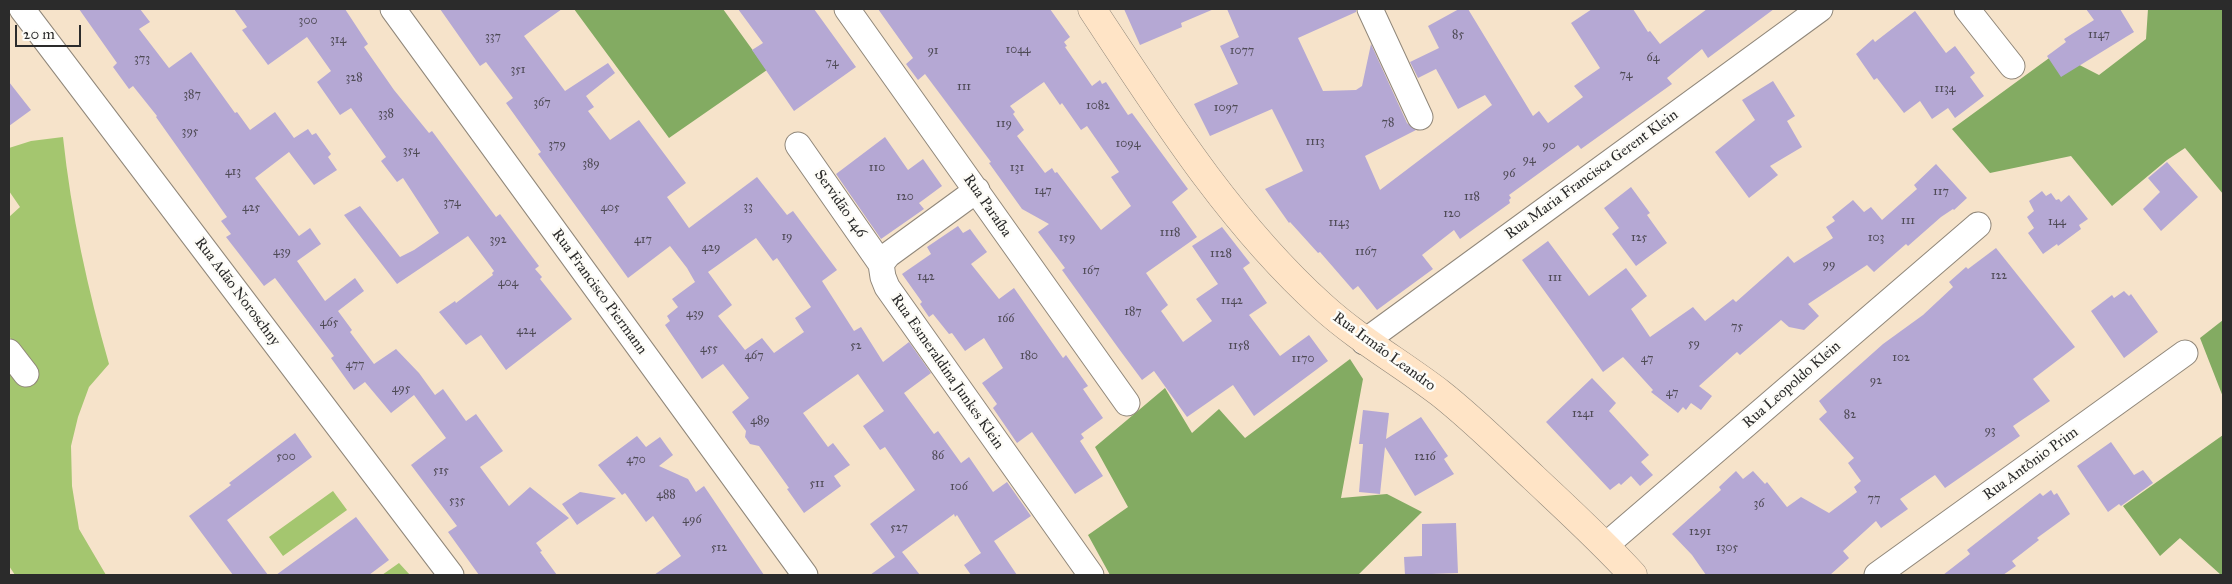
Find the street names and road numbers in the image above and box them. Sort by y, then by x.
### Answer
street label: Rua Maria Francisca Gerent Klein [1502,106,1682,244]
street label: Servidão 146 [810,167,870,241]
street label: Rua Paraíba [959,171,1015,241]
street label: Rua Francisco Piermann [548,226,650,358]
street label: Rua Adão Noroschny [190,234,284,350]
street label: Rua Esmeraldina Junkes Klein [887,291,1007,453]
street label: Rua Irmão Leandro [1329,309,1439,395]
street label: Rua Leopoldo Klein [1739,338,1845,432]
street label: Rua Antônio Prim [1980,423,2082,505]

